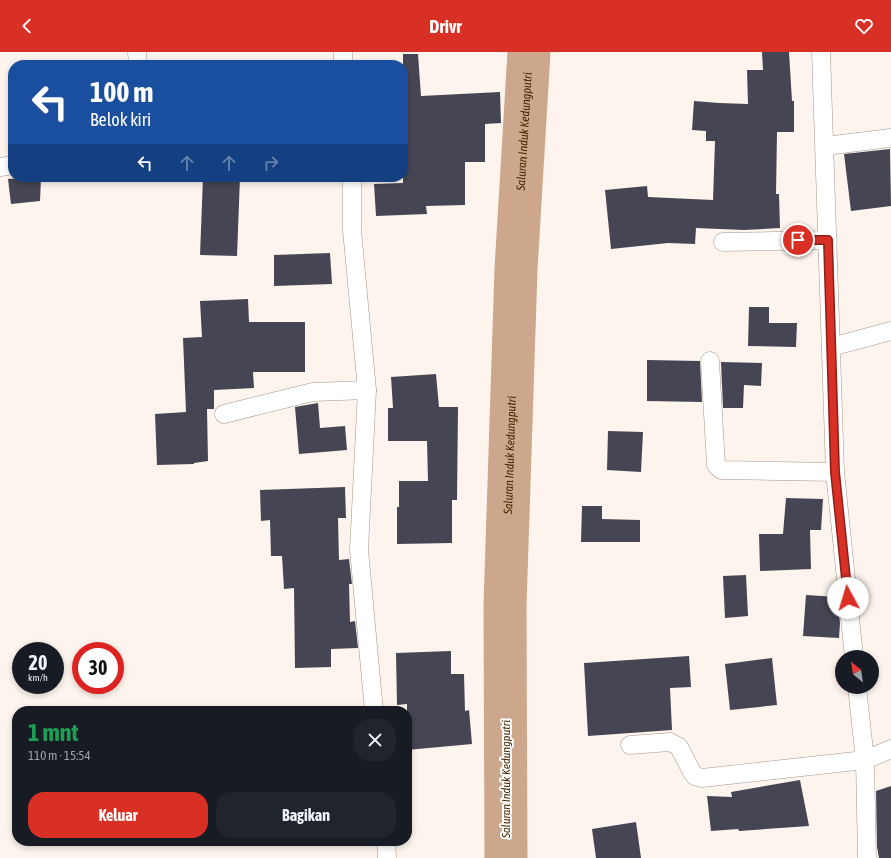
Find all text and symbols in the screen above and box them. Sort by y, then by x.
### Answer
icon: back [16,15,38,37]
icon: heart [853,15,875,37]
text: Drivr [429,16,462,37]
water label: Saluran Induk Kedungputri [514,72,535,192]
icon: left [24,76,76,128]
text: 100 m [90,76,153,108]
text: Belok kiri [90,109,151,130]
icon: left [134,152,156,174]
icon: ahead [176,152,198,174]
icon: ahead [218,152,240,174]
icon: right [260,152,282,174]
pin [781,223,815,257]
icon: arrive [787,229,809,251]
water label: Saluran Induk Kedungputri [501,395,519,515]
position arrow [827,577,869,619]
speed limit sign: 30 [72,642,124,694]
north arrow [835,650,879,694]
map controls [835,650,879,694]
text: 20 [29,651,47,674]
text: km/h [28,672,48,683]
text: 1 mnt [28,719,78,746]
button: close [354,719,396,761]
water label: Saluran Induk Kedungputri [499,720,513,839]
text: 110 m · 15:54 [28,748,91,763]
button: Keluar [28,792,208,838]
button: Bagikan [216,792,396,838]

